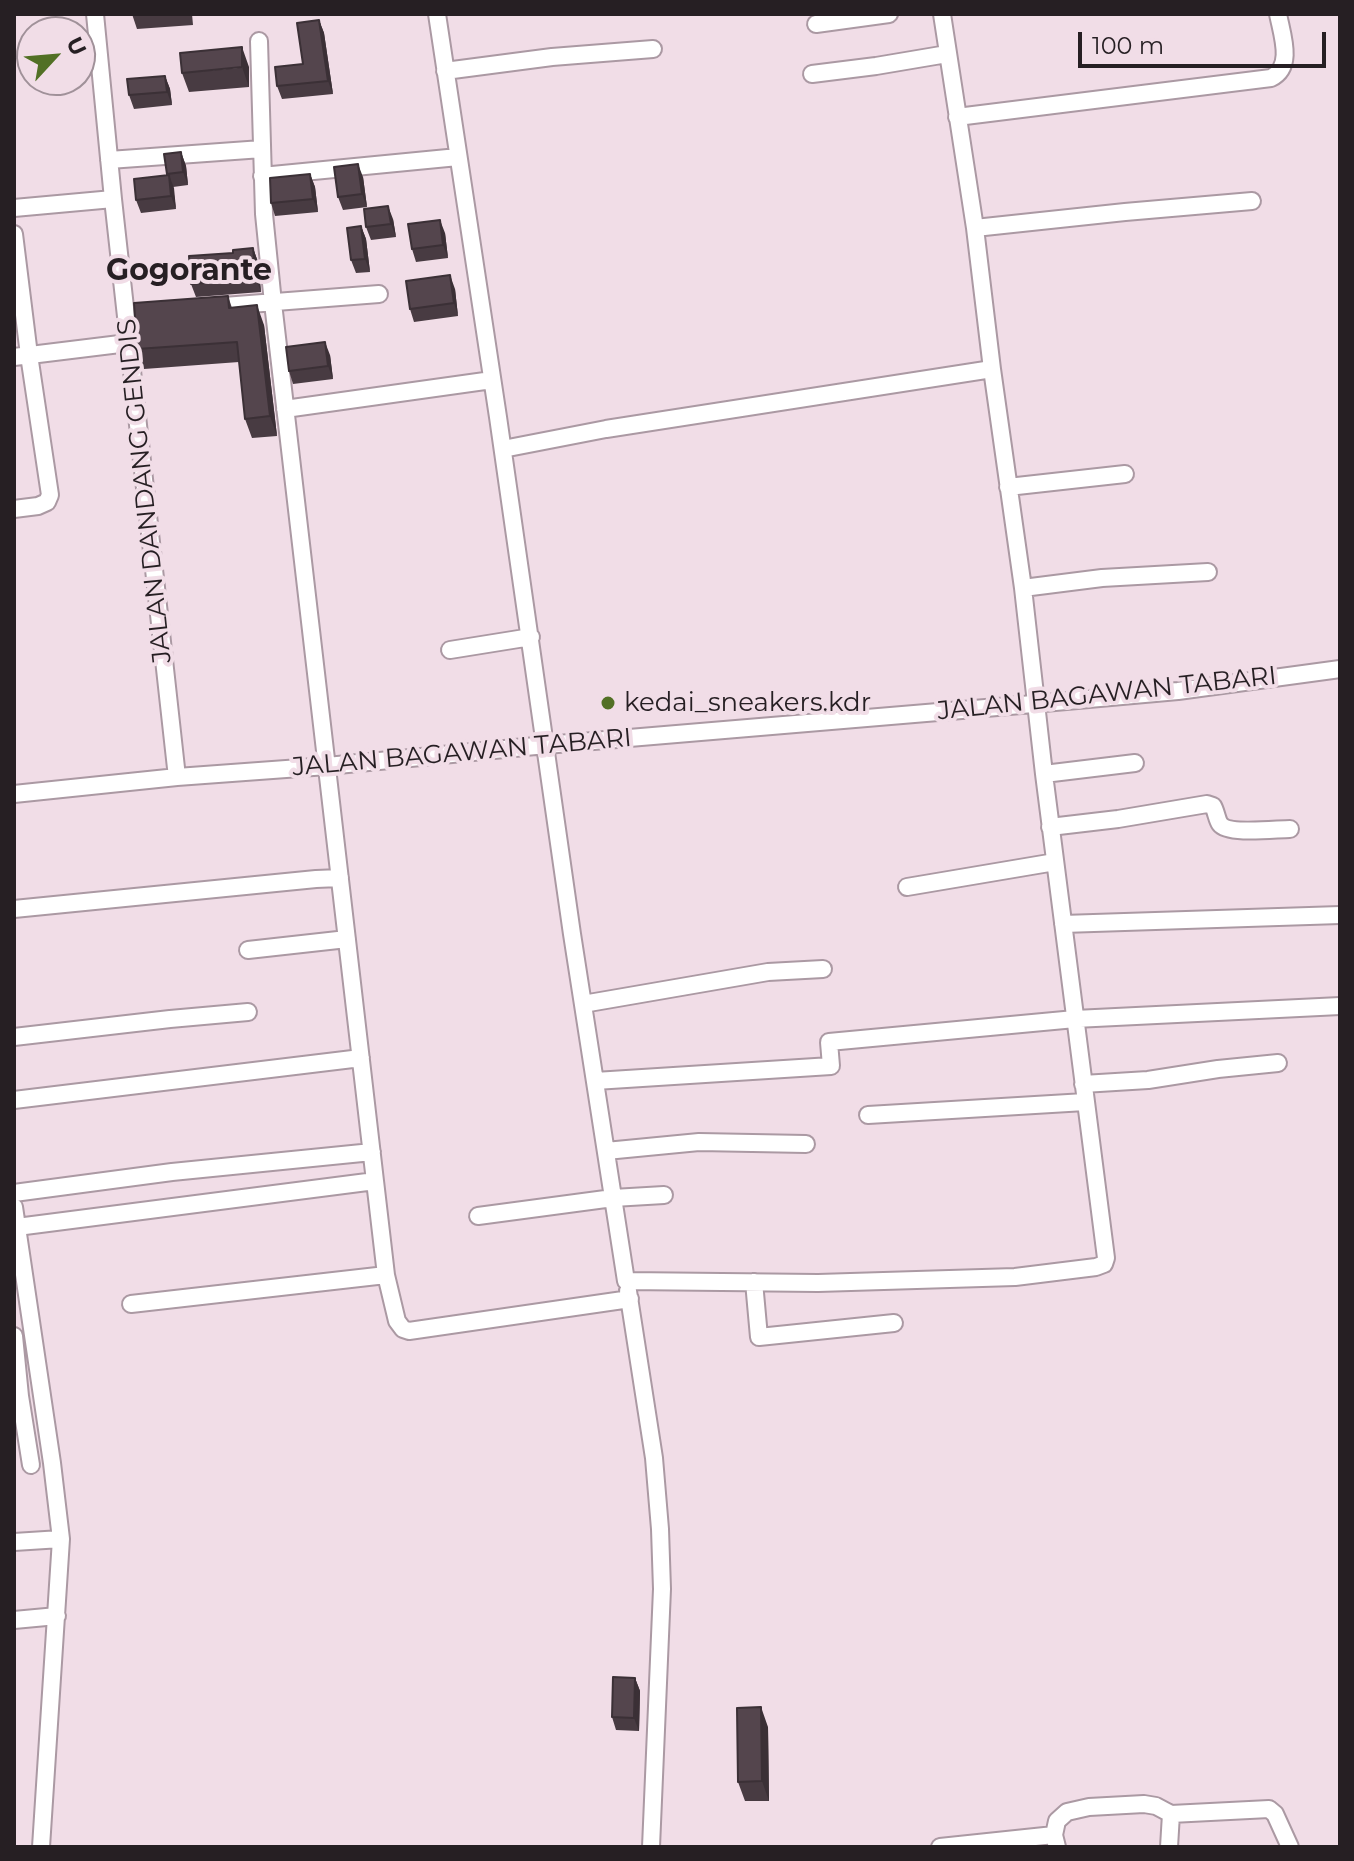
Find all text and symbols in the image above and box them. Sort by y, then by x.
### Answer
north arrow [16,16,96,96]
scale bar [1082,16,1330,66]
text: 100 m [1092,31,1164,60]
text: U [60,32,92,60]
district label: Gogorante [106,253,272,289]
street label: JALAN DANDANG GENDIS [111,317,179,665]
street label: JALAN BAGAWAN TABARI [936,661,1278,727]
place label: kedai_sneakers.kdr [624,687,871,719]
marker: kedai_sneakers.kdr [599,694,617,712]
street label: JALAN BAGAWAN TABARI [291,723,633,783]

